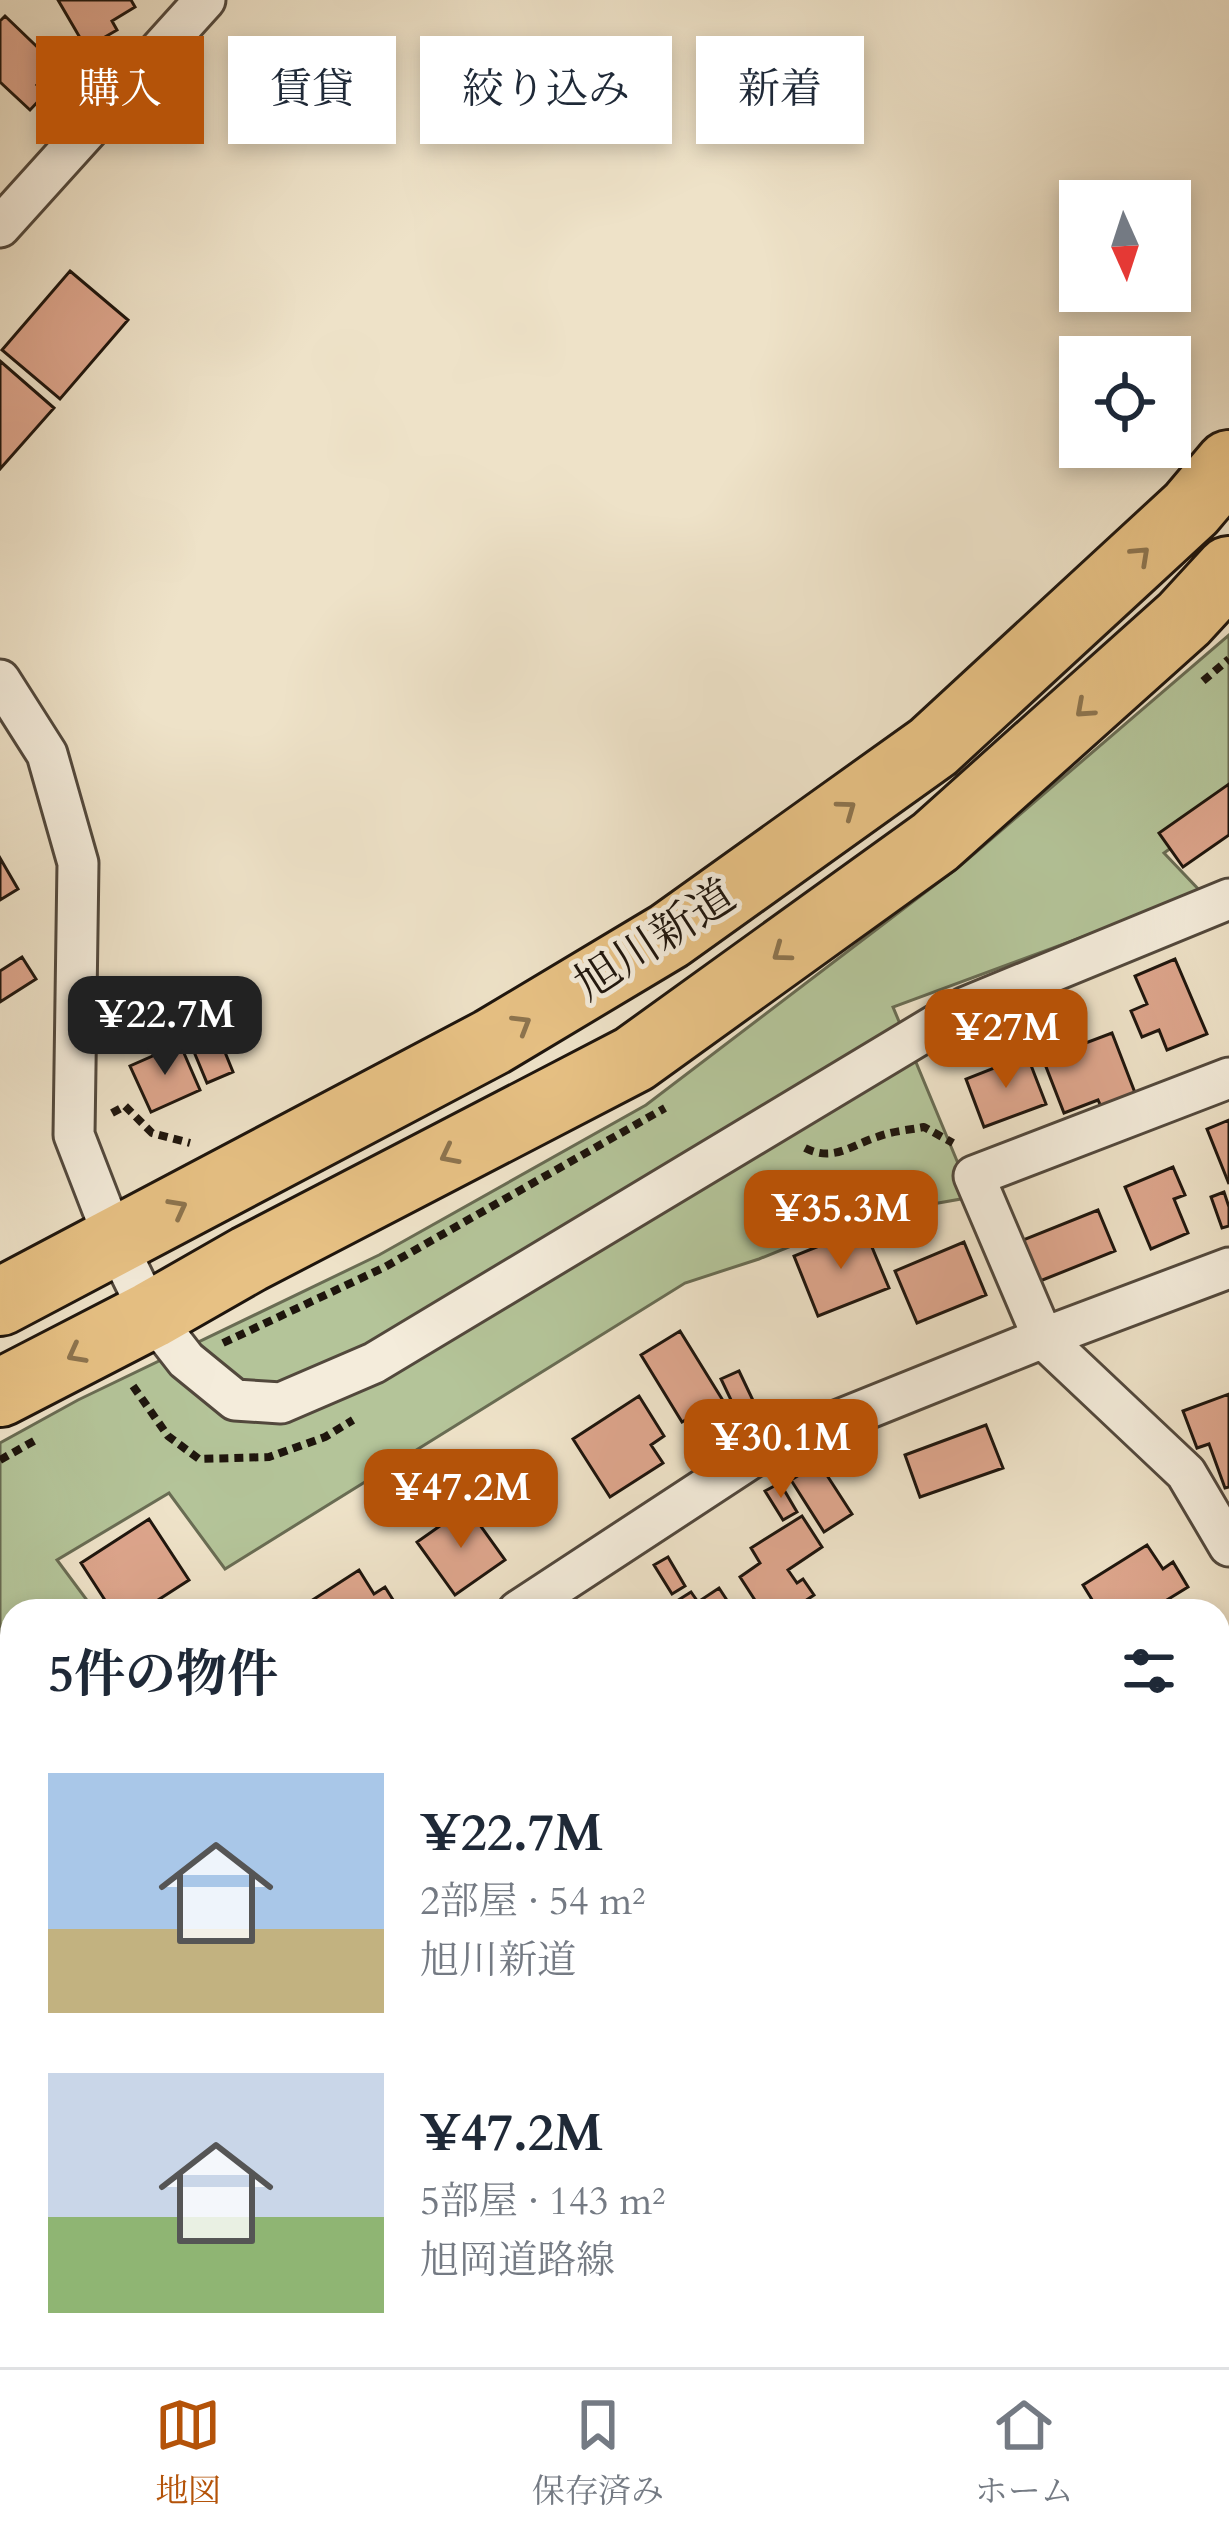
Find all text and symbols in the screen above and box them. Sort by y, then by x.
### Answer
chip: 購入 [36,36,204,144]
chip: 賃貸 [228,36,396,144]
chip: 絞り込み [420,36,672,144]
chip: 新着 [696,36,864,144]
north arrow [1059,180,1191,312]
map controls [1059,180,1191,468]
button: locate [1059,336,1191,468]
one-way arrow [1128,547,1149,569]
one-way arrow [1077,695,1098,716]
one-way arrow [833,801,855,823]
street label: 旭川新道 [563,865,747,1015]
one-way arrow [773,939,794,961]
pin: ¥22.7M [67,976,263,1078]
text: ¥22.7M [95,988,235,1041]
pin: ¥27M [935,989,1077,1091]
text: ¥27M [952,1001,1060,1054]
one-way arrow [509,1016,531,1038]
one-way arrow [439,1141,461,1164]
pin: ¥35.3M [743,1170,939,1272]
text: ¥35.3M [771,1182,911,1235]
one-way arrow [165,1199,186,1222]
one-way arrow [66,1340,88,1363]
pin: ¥30.1M [683,1399,879,1501]
text: ¥30.1M [711,1411,851,1464]
pin: ¥47.2M [363,1449,559,1551]
text: ¥47.2M [391,1461,531,1514]
icon: filters [1116,1638,1182,1704]
text: 5件の物件 [48,1640,278,1710]
text: ¥22.7M [420,1799,603,1869]
icon: home [144,1821,288,1965]
text: 2部屋 · 54 m² [420,1875,645,1928]
text: 旭川新道 [420,1934,576,1987]
text: ¥47.2M [420,2099,603,2169]
icon: home [144,2121,288,2265]
text: 5部屋 · 143 m² [420,2175,665,2228]
text: 旭岡道路線 [420,2234,615,2287]
tab: 地図 [155,2392,221,2514]
tab: 保存済み [532,2392,664,2514]
tab: ホーム [975,2392,1074,2514]

